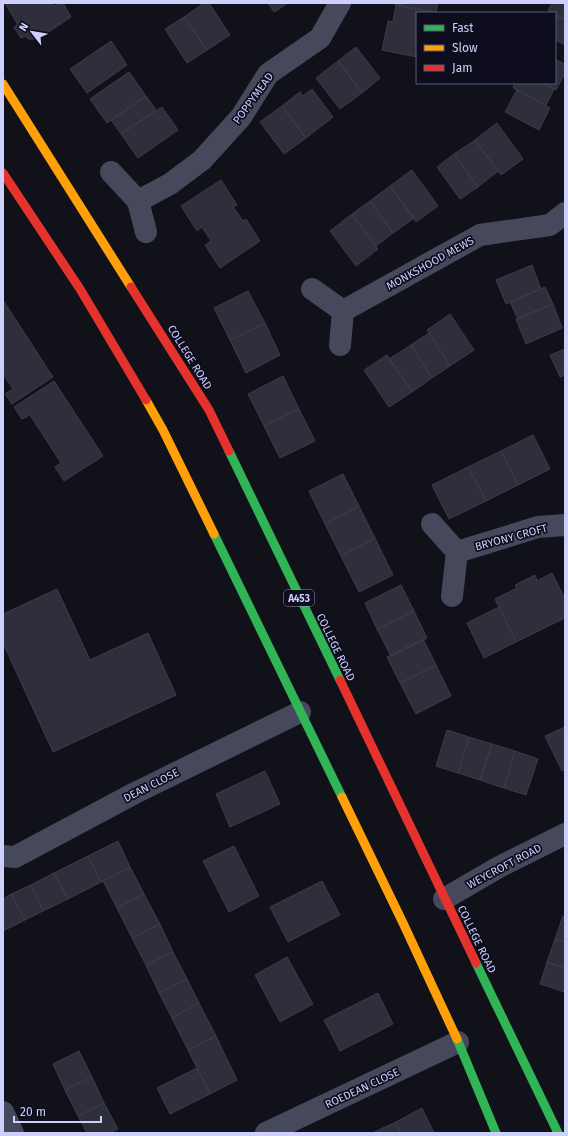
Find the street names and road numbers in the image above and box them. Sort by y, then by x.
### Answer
street label: POPPYMEAD [230,70,276,126]
street label: MONKSHOOD MEWS [384,234,476,293]
street label: COLLEGE ROAD [165,323,215,392]
street label: BRYONY CROFT [474,522,549,553]
road number: A453 [284,590,314,606]
street label: COLLEGE ROAD [314,611,357,683]
street label: DEAN CLOSE [121,766,181,805]
street label: WEYCROFT ROAD [465,841,544,892]
street label: COLLEGE ROAD [455,903,498,975]
street label: ROEDEAN CLOSE [323,1066,401,1111]

